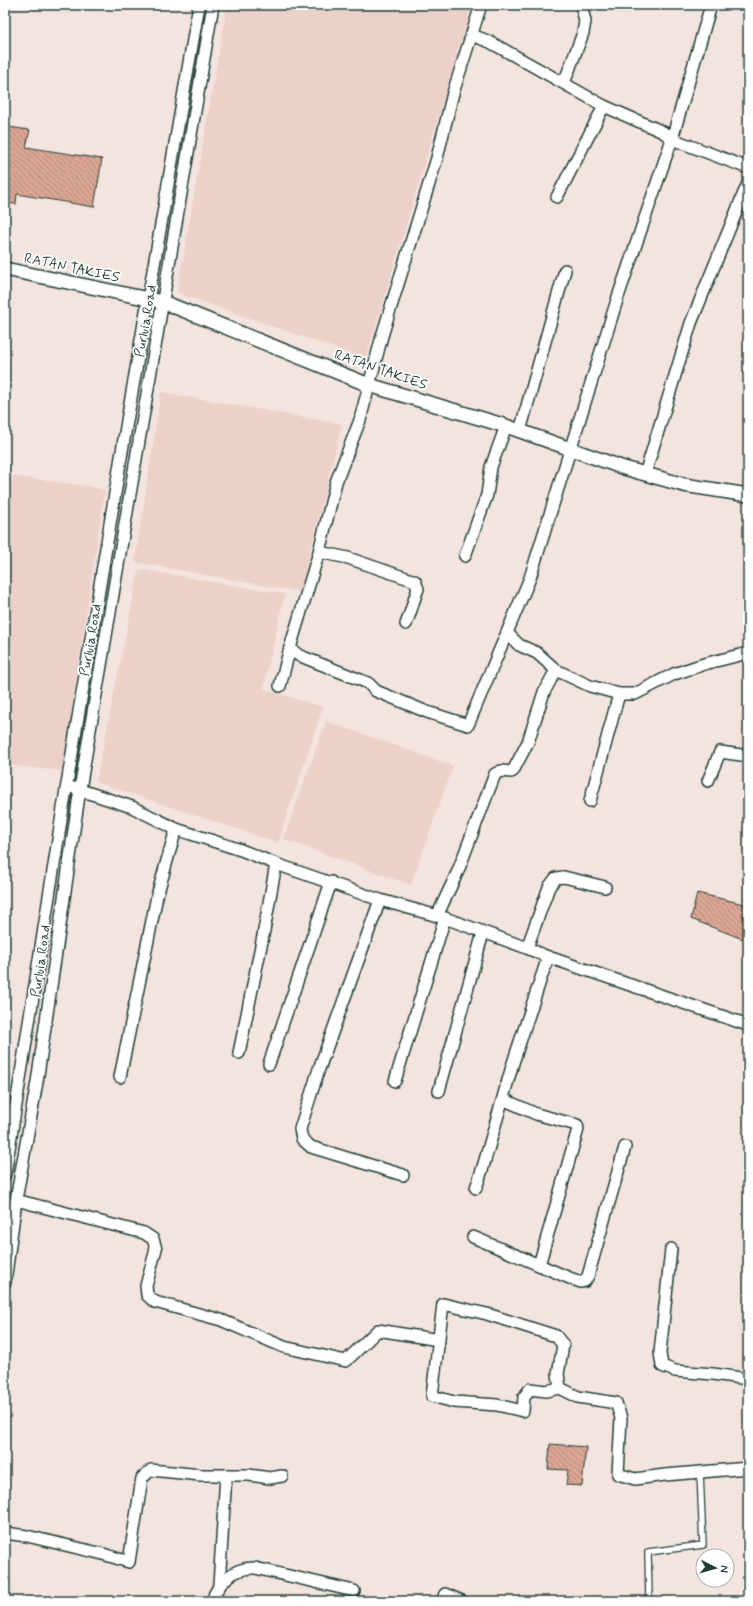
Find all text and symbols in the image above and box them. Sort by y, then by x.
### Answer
street label: RATAN TAKIES [22,249,121,287]
street label: Purluia Road [131,284,161,359]
street label: RATAN TAKIES [332,346,430,394]
street label: Purluia Road [76,603,106,678]
street label: Purluia Road [27,924,55,999]
north arrow [695,1548,735,1588]
text: N [717,1565,731,1573]

